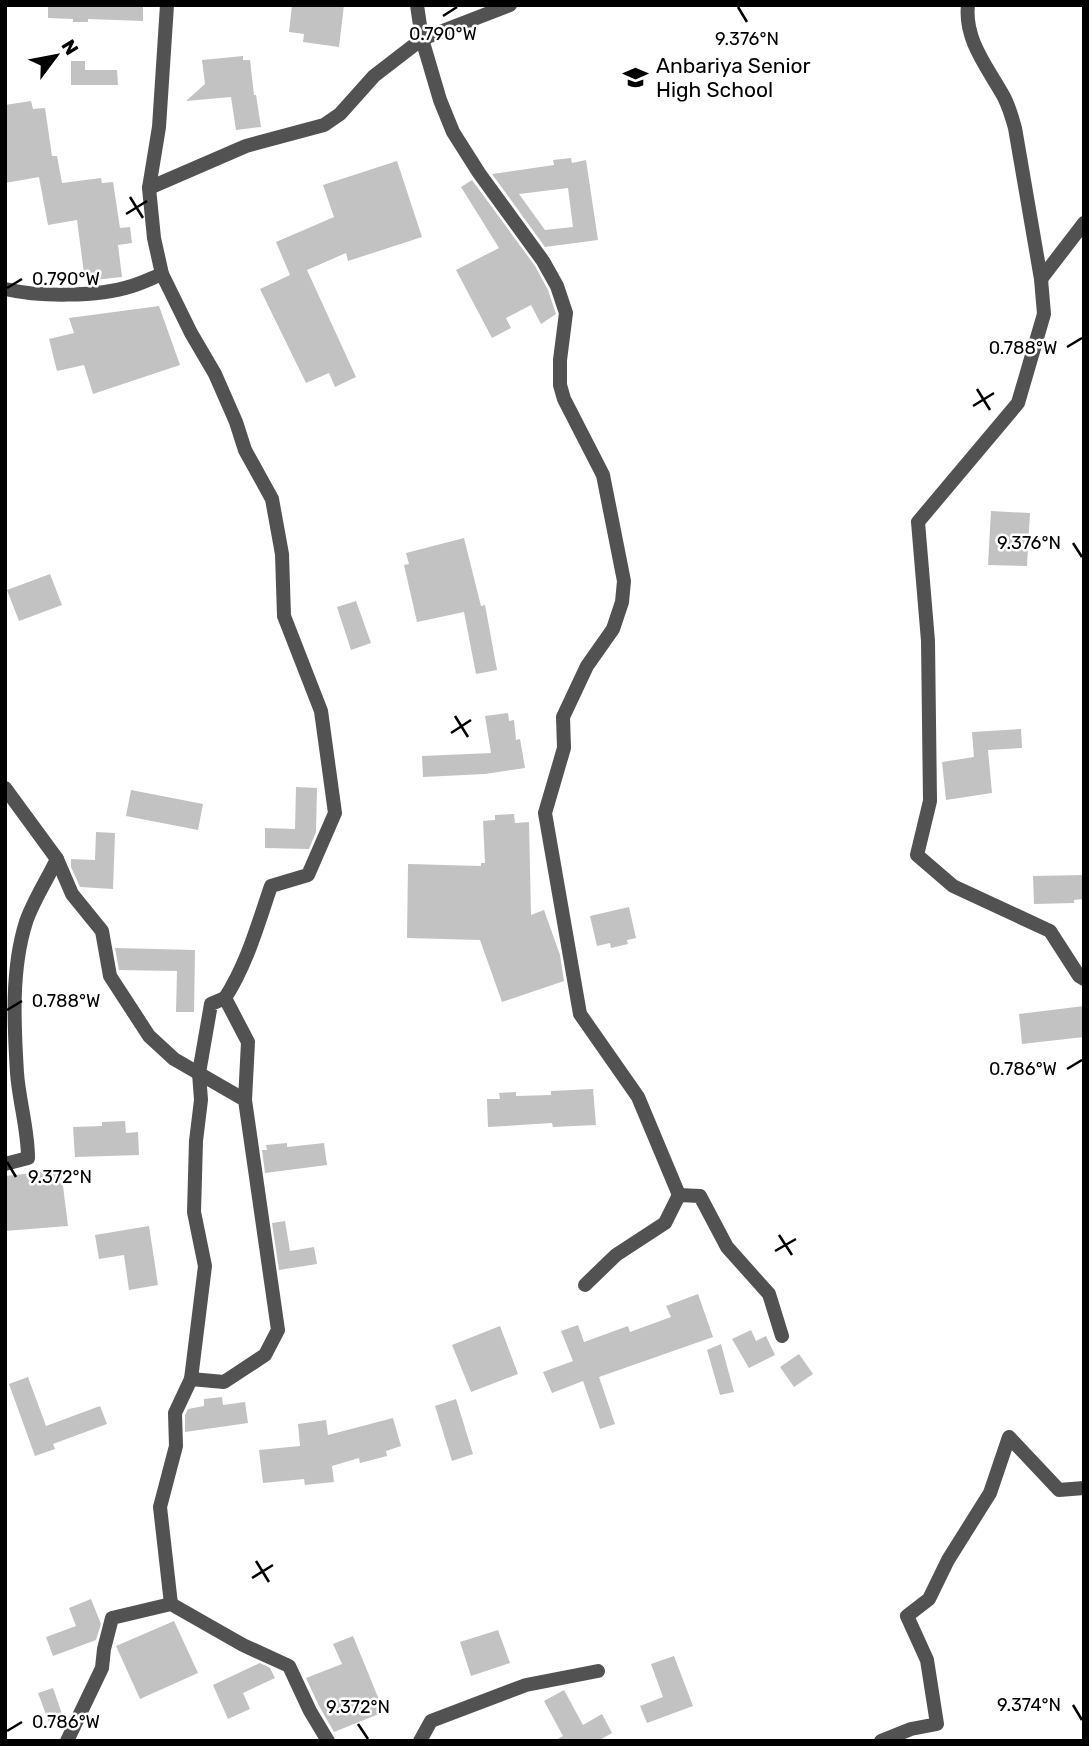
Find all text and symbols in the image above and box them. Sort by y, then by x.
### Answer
north arrow [21,21,91,91]
text: 0.790°W [409,23,477,45]
text: 9.376°N [715,28,779,50]
text: N [57,35,83,59]
place label: Anbariya Senior High School [656,53,811,102]
school or university icon: Anbariya Senior High School [622,63,650,91]
text: 0.790°W [32,268,100,290]
text: 0.788°W [989,337,1057,359]
text: 9.376°N [997,532,1061,554]
text: 0.788°W [32,990,100,1012]
text: 0.786°W [989,1058,1057,1080]
text: 9.372°N [28,1166,92,1188]
text: 9.374°N [997,1694,1061,1716]
text: 9.372°N [326,1696,390,1718]
text: 0.786°W [32,1711,100,1733]

